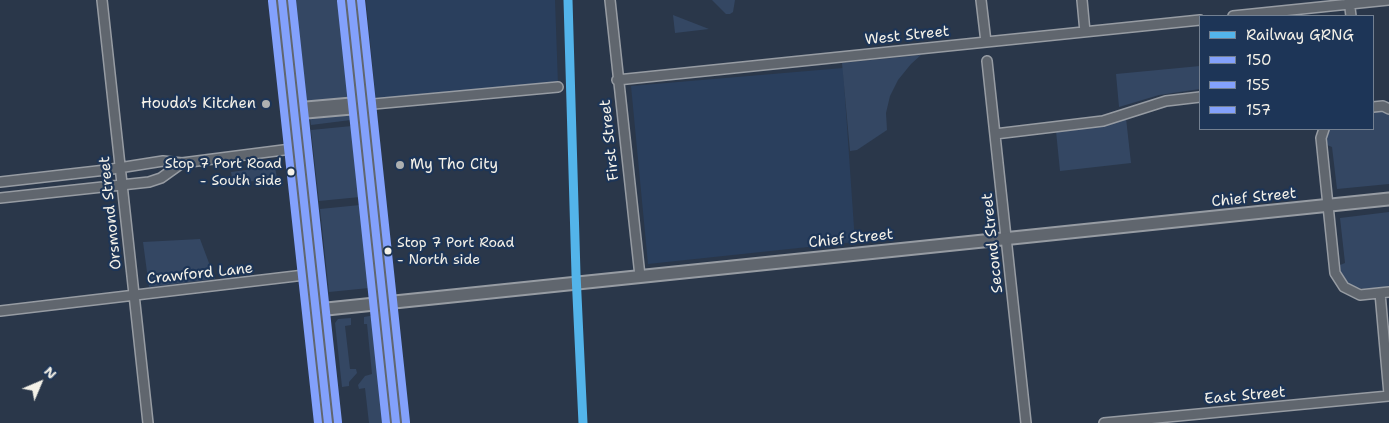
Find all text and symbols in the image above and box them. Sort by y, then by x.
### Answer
legend [1199,15,1374,130]
street label: West Street [864,23,950,49]
text: Railway GRNG [1246,25,1354,45]
text: 150 [1246,50,1272,70]
text: 155 [1246,75,1270,95]
place label: Houda's Kitchen [141,95,256,113]
marker: Houda's Kitchen [260,98,272,110]
street label: First Street [597,98,623,182]
text: 157 [1246,100,1271,120]
street label: Orsmond Street [96,155,126,271]
place label: Stop 7 Port Road - South side [165,156,282,188]
place label: My Tho City [410,156,498,174]
marker: My Tho City [394,159,406,171]
marker: Stop 7 Port Road - South side [286,167,296,177]
street label: Chief Street [1211,185,1297,211]
street label: Second Street [979,192,1007,294]
street label: Chief Street [808,226,894,252]
place label: Stop 7 Port Road - North side [397,235,514,268]
marker: Stop 7 Port Road - North side [383,246,393,256]
street label: Crawford Lane [146,259,254,289]
north arrow [15,358,65,408]
text: N [40,362,61,383]
street label: East Street [1204,383,1286,409]

